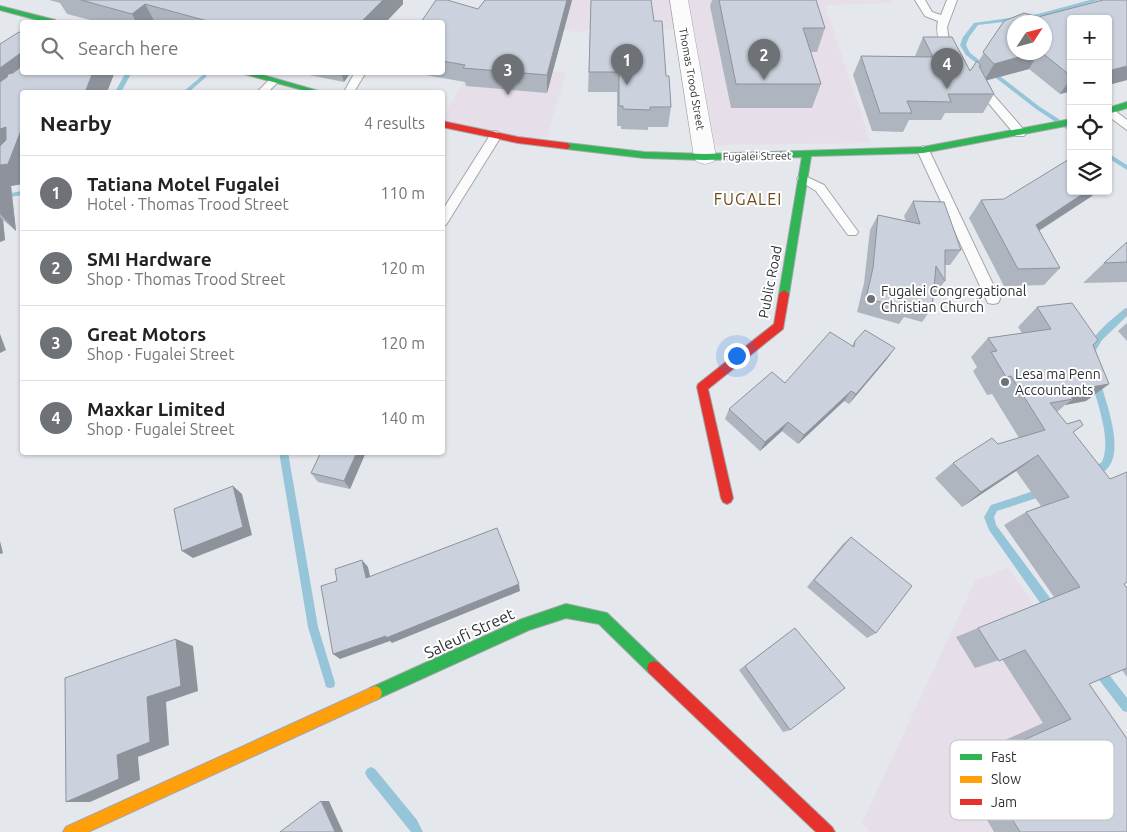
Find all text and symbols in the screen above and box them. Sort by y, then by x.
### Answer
north arrow [1007,15,1052,60]
map controls [1067,15,1112,195]
button: + [1067,15,1112,60]
search box [20,20,445,75]
street label: Thomas Trood Street [677,27,707,132]
icon: search [38,34,66,62]
text: Search here [78,37,178,59]
pin: 2 [748,39,780,80]
pin: 1 [611,44,643,85]
pin: 4 [931,48,963,89]
pin: 3 [492,54,524,95]
button: − [1067,60,1112,105]
button: locate [1067,105,1112,150]
text: Nearby [40,111,111,135]
text: 4 results [364,114,425,132]
street label: Fugalei Street [723,149,792,163]
button: layers [1067,150,1112,195]
text: Tatiana Motel Fugalei [87,173,280,195]
text: 1 [51,184,61,202]
text: 110 m [380,184,425,202]
district label: FUGALEI [714,190,782,208]
text: Hotel · Thomas Trood Street [87,195,289,213]
street label: Public Road [755,244,785,320]
text: SMI Hardware [87,248,212,270]
text: 2 [51,259,61,277]
text: 120 m [380,259,425,277]
text: Shop · Thomas Trood Street [87,270,285,288]
place label: Fugalei Congregational Christian Church [881,283,1027,315]
marker: Fugalei Congregational Christian Church [865,293,877,305]
text: Great Motors [87,323,206,345]
text: 3 [51,334,61,352]
text: 120 m [380,334,425,352]
your location [724,343,750,369]
text: Shop · Fugalei Street [87,345,235,363]
place label: Lesa ma Penn Accountants [1015,366,1101,398]
marker: Lesa ma Penn Accountants [999,376,1011,388]
text: Maxkar Limited [87,398,225,420]
text: 4 [51,409,61,427]
text: 140 m [380,409,425,427]
text: Shop · Fugalei Street [87,420,235,438]
street label: Saleufi Street [421,604,517,662]
legend [950,740,1114,820]
text: Fast [991,749,1017,765]
text: Slow [991,771,1021,787]
text: Jam [991,794,1017,810]

